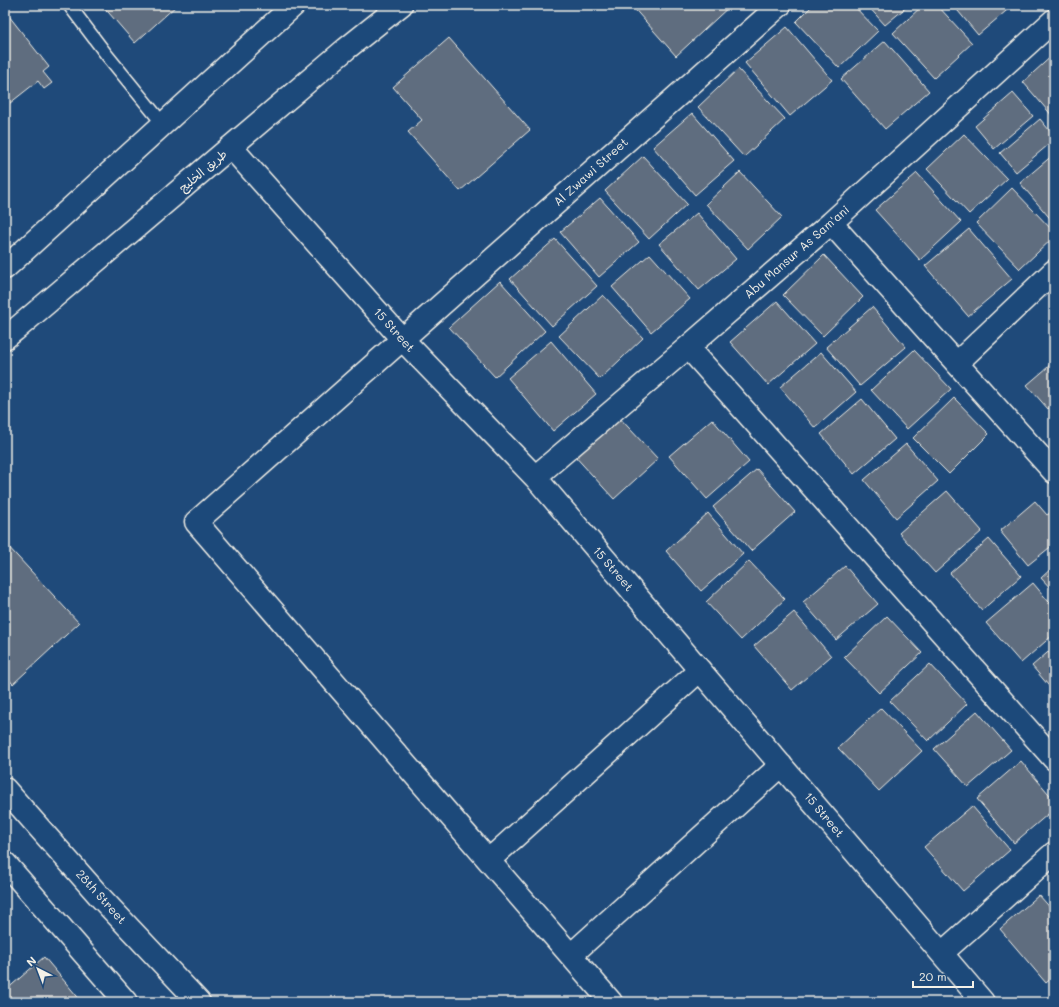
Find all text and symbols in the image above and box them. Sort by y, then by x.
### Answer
street label: Al Zwawi Street [550,134,631,209]
street label: طريق الخليج [175,145,231,197]
street label: Abu Mansur As Sam'ani [740,201,852,301]
street label: 15 Street [371,304,419,355]
street label: 15 Street [590,543,638,594]
street label: 15 Street [801,788,848,840]
street label: 28th Street [73,866,130,927]
north arrow [18,949,58,989]
text: N [23,953,39,970]
scale bar [913,963,973,989]
text: 20 m [919,968,947,984]

